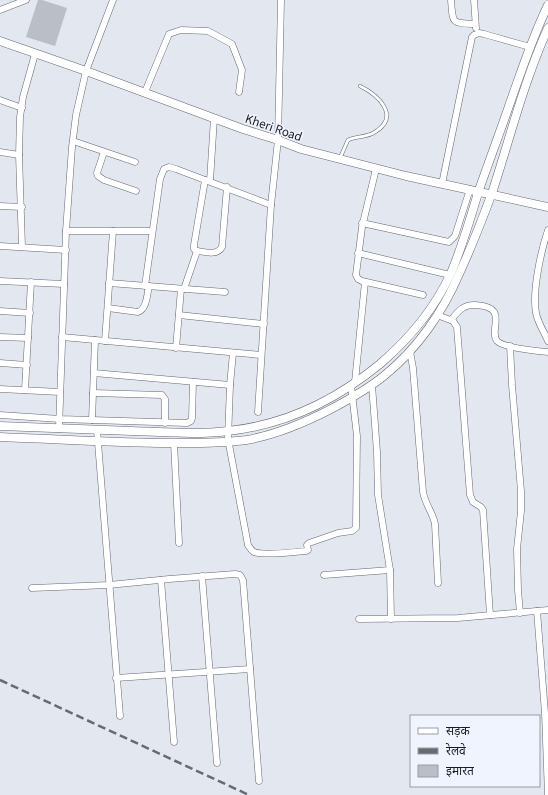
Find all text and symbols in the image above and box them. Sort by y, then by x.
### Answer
street label: Kheri Road [243,110,305,146]
legend [410,715,540,787]
text: सड़क [446,723,471,740]
text: रेलवे [446,743,466,760]
text: इमारत [446,763,475,780]

